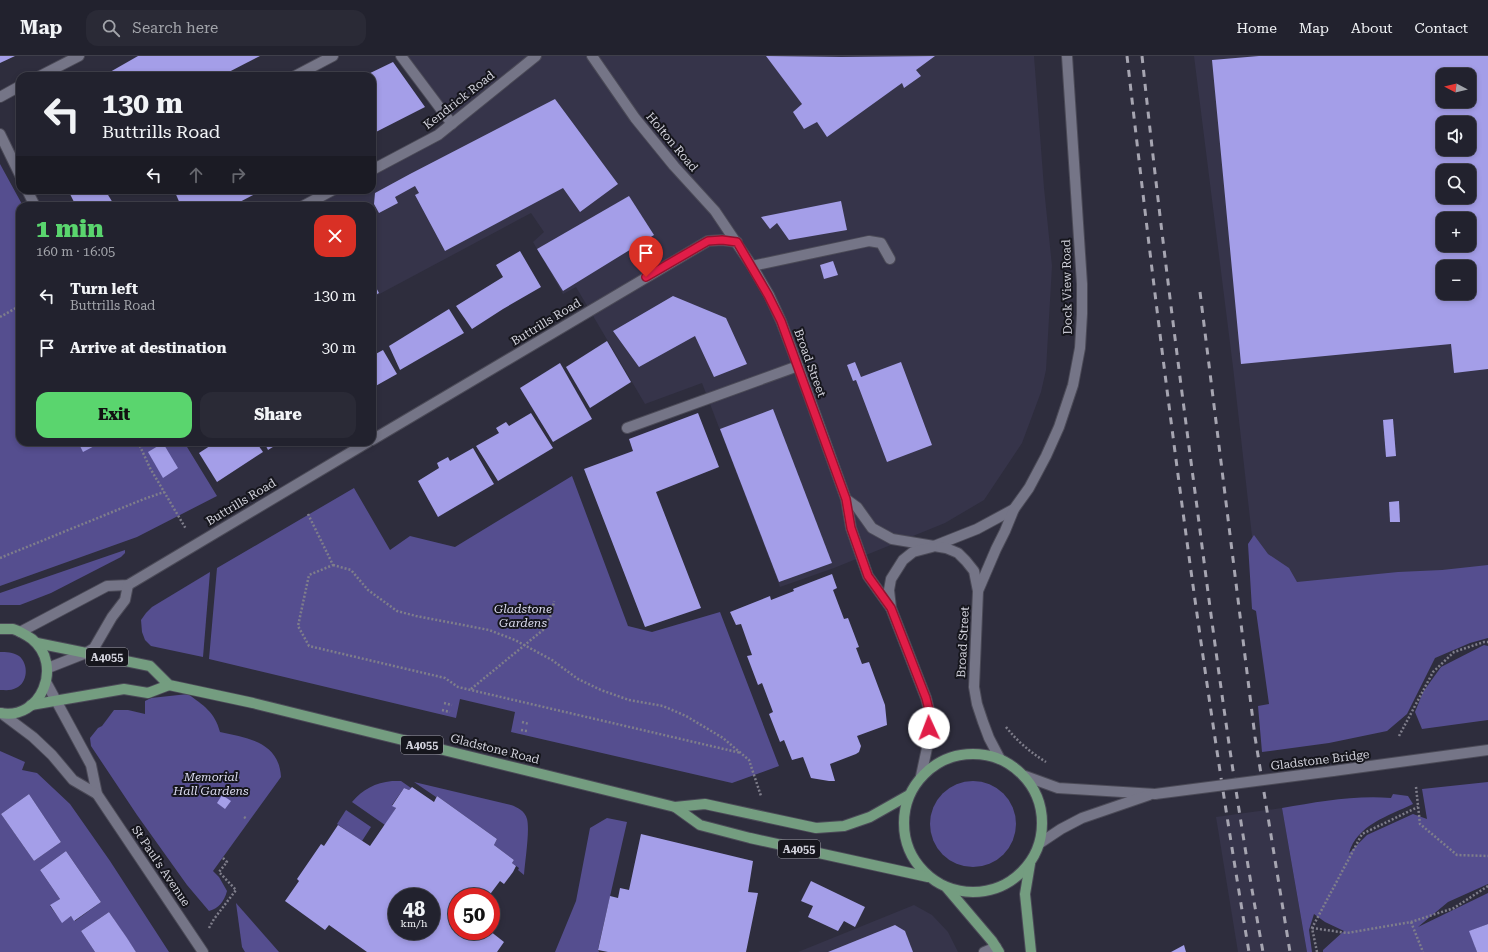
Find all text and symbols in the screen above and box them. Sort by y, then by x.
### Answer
search box [86,10,366,46]
text: Map [20,16,62,39]
icon: search [100,17,122,39]
text: Search here [132,19,218,37]
text: Home [1236,20,1277,36]
text: Map [1299,20,1329,36]
text: About [1351,20,1393,36]
text: Contact [1415,20,1468,36]
street label: Kendrick Road [421,68,497,132]
north arrow [1436,68,1476,108]
map controls [1436,68,1476,300]
text: 130 m [102,87,183,120]
icon: left [36,88,88,140]
street label: Holton Road [643,110,701,175]
button: sound [1436,116,1476,156]
text: Buttrills Road [102,121,220,142]
icon: left [143,164,165,186]
icon: ahead [185,164,207,186]
icon: right [227,164,249,186]
button: search [1436,164,1476,204]
button: + [1436,212,1476,252]
text: 1 min [36,215,103,243]
button: close [314,215,356,257]
pin [629,236,663,277]
street label: Dock View Road [1059,239,1075,335]
icon: arrive [635,242,657,264]
text: 160 m · 16:05 [36,244,115,259]
button: − [1436,260,1476,300]
text: Turn left [70,280,138,298]
icon: left [36,285,58,307]
text: 130 m [313,287,356,305]
street label: Buttrills Road [509,296,584,348]
text: Buttrills Road [70,298,155,313]
street label: Broad Street [791,327,829,400]
icon: arrive [36,337,58,359]
text: Arrive at destination [70,339,226,357]
text: 30 m [322,339,356,357]
button: Exit [36,392,192,438]
button: Share [200,392,356,438]
street label: Buttrills Road [204,476,279,528]
park label: Gladstone Gardens [494,602,552,630]
street label: Broad Street [954,605,972,678]
road number: A4055 [86,648,128,666]
position arrow [908,707,950,749]
street label: Gladstone Road [449,731,541,767]
road number: A4055 [401,736,443,754]
street label: Gladstone Bridge [1270,747,1371,773]
park label: Memorial Hall Gardens [172,770,249,798]
street label: St Paul's Avenue [129,823,193,909]
road number: A4055 [778,840,820,858]
speed limit sign: 50 [448,888,500,940]
text: 48 [403,897,425,921]
text: km/h [401,918,427,929]

